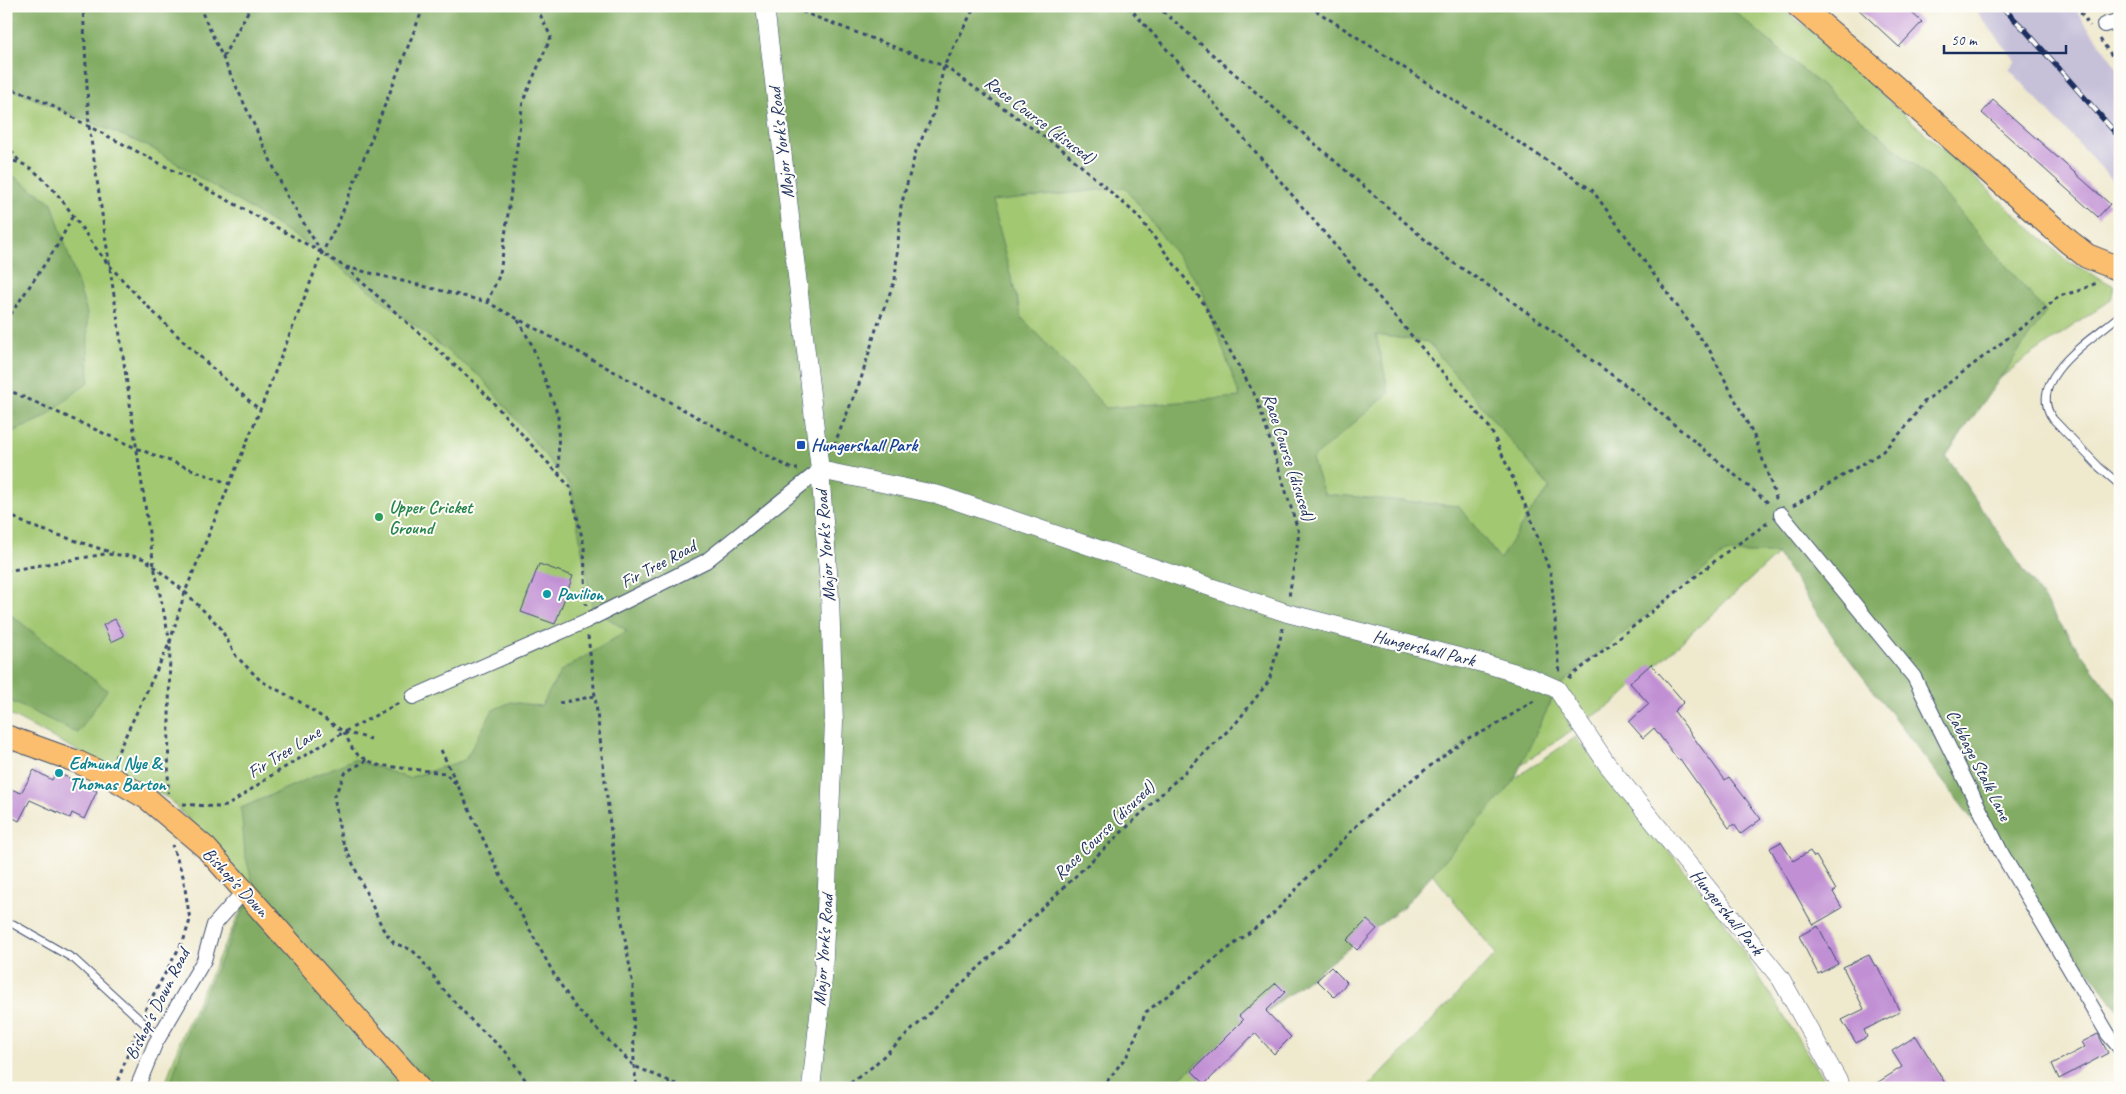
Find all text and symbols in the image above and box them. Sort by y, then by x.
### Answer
scale bar [1944,22,2066,54]
text: 50 m [1951,31,1978,50]
street label: Race Course (disused) [980,71,1100,169]
street label: Major York's Road [763,83,799,200]
street label: Race Course (disused) [1258,391,1320,524]
place label: Hungershall Park [811,434,919,456]
marker: Hungershall Park [795,439,807,451]
street label: Major York's Road [810,487,840,603]
place label: Upper Cricket Ground [389,496,474,539]
marker: Upper Cricket Ground [373,511,385,523]
street label: Fir Tree Road [617,534,702,593]
place label: Pavilion [557,583,605,605]
marker: Pavilion [541,588,553,600]
street label: Hungershall Park [1371,625,1479,672]
street label: Cabbage Stalk Lane [1942,706,2017,825]
street label: Fir Tree Lane [243,720,326,783]
place label: Edmund Nye & Thomas Barton [69,752,168,795]
marker: Edmund Nye & Thomas Barton [53,767,65,779]
street label: Race Course (disused) [1049,775,1160,884]
street label: Bishop's Down [198,843,274,922]
street label: Hungershall Park [1686,865,1769,961]
street label: Major York's Road [808,891,838,1007]
street label: Bishop's Down Road [120,942,196,1063]

